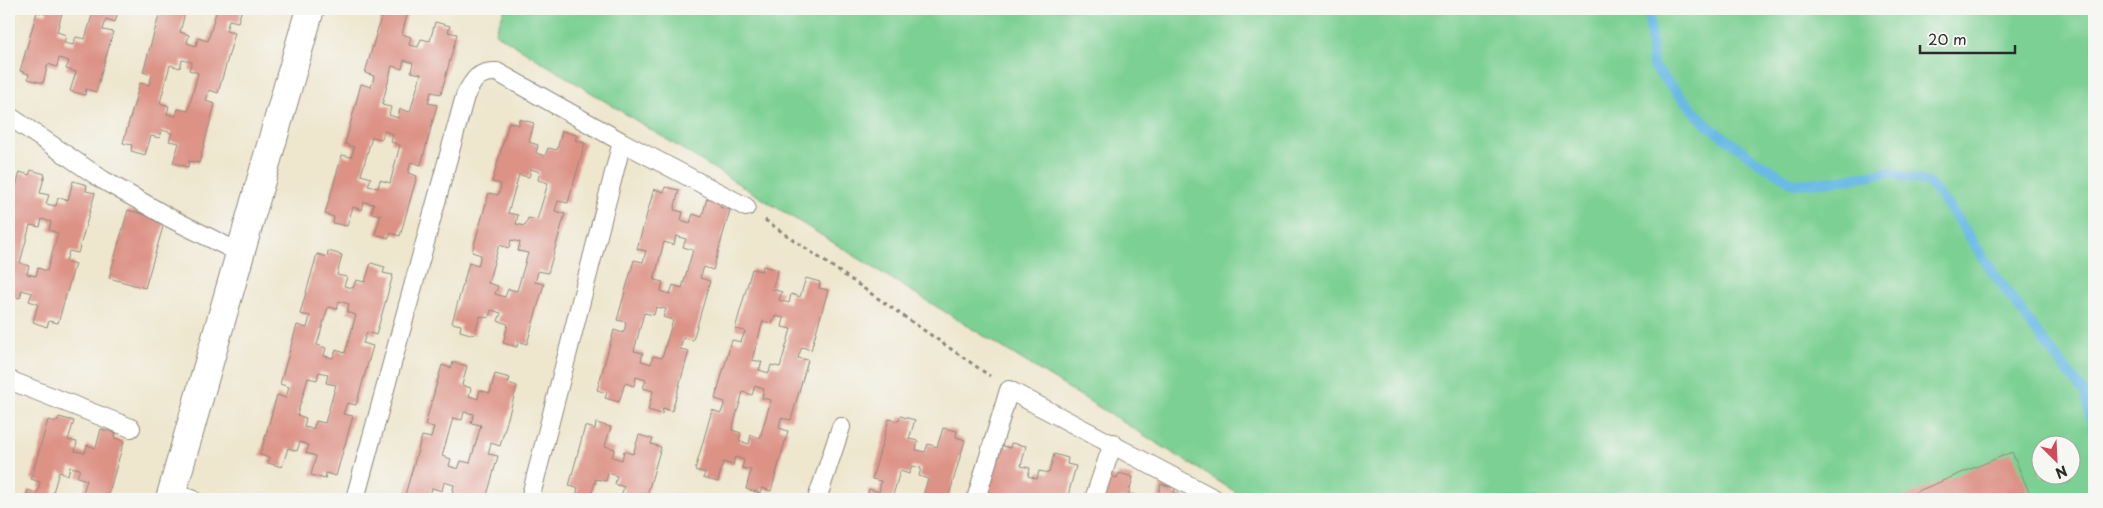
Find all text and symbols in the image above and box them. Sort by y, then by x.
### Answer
scale bar [1920,22,2016,54]
text: 20 m [1928,27,1967,50]
north arrow [2030,436,2080,486]
text: N [2052,460,2071,484]

